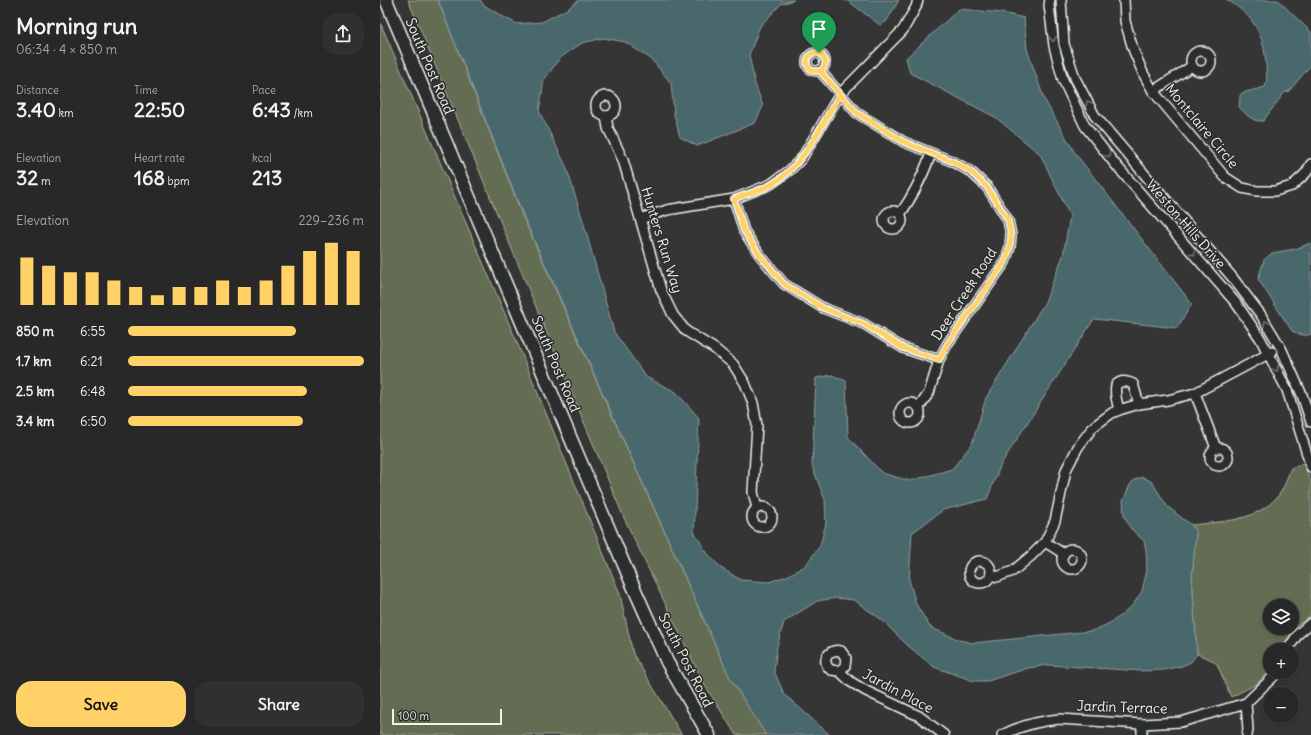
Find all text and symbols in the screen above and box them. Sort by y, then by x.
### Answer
text: Morning run [16,12,138,40]
pin [802,12,836,53]
button: share [322,13,364,55]
street label: South Post Road [402,15,458,117]
icon: arrive [808,18,830,40]
one-way arrow [1048,36,1057,42]
text: 06:34 · 4 × 850 m [16,41,117,58]
street label: Montclaire Circle [1161,80,1243,172]
text: Distance [16,83,59,97]
text: Time [134,83,158,97]
text: Pace [252,83,276,97]
text: 3.40 [16,97,56,122]
text: 22:50 [134,97,185,122]
text: 6:43 [252,97,291,122]
one-way arrow [1085,99,1093,107]
text: km [56,106,74,120]
text: /km [291,106,313,120]
one-way arrow [1103,150,1110,157]
text: Elevation [16,151,61,165]
text: Heart rate [134,151,185,165]
text: kcal [252,151,272,165]
text: 32 [16,165,38,190]
text: 168 [134,165,165,190]
text: 213 [252,165,282,190]
text: m [38,174,51,188]
text: bpm [165,174,190,188]
street label: Weston Hills Drive [1142,176,1230,272]
street label: Hunters Run Way [637,185,687,295]
text: Elevation [16,212,69,229]
text: 229–236 m [298,212,364,229]
street label: Deer Creek Road [927,244,1001,344]
one-way arrow [1188,248,1195,256]
street label: South Post Road [528,313,584,415]
one-way arrow [1263,320,1271,327]
text: 850 m [16,323,54,340]
text: 6:55 [80,323,105,340]
text: 1.7 km [16,353,51,370]
text: 6:21 [80,353,103,370]
one-way arrow [1272,365,1279,372]
text: 2.5 km [16,383,54,400]
text: 6:48 [80,383,105,400]
text: 3.4 km [16,413,54,430]
text: 6:50 [80,413,106,430]
map controls [1263,599,1299,723]
button: layers [1263,599,1299,635]
street label: South Post Road [655,610,717,710]
button: + [1263,643,1299,679]
street label: Jardin Place [860,665,936,717]
button: Save [16,681,186,727]
button: Share [194,681,364,727]
button: − [1263,687,1299,723]
street label: Jardin Terrace [1076,696,1168,718]
scale bar [392,707,502,726]
text: 100 m [398,709,429,723]

